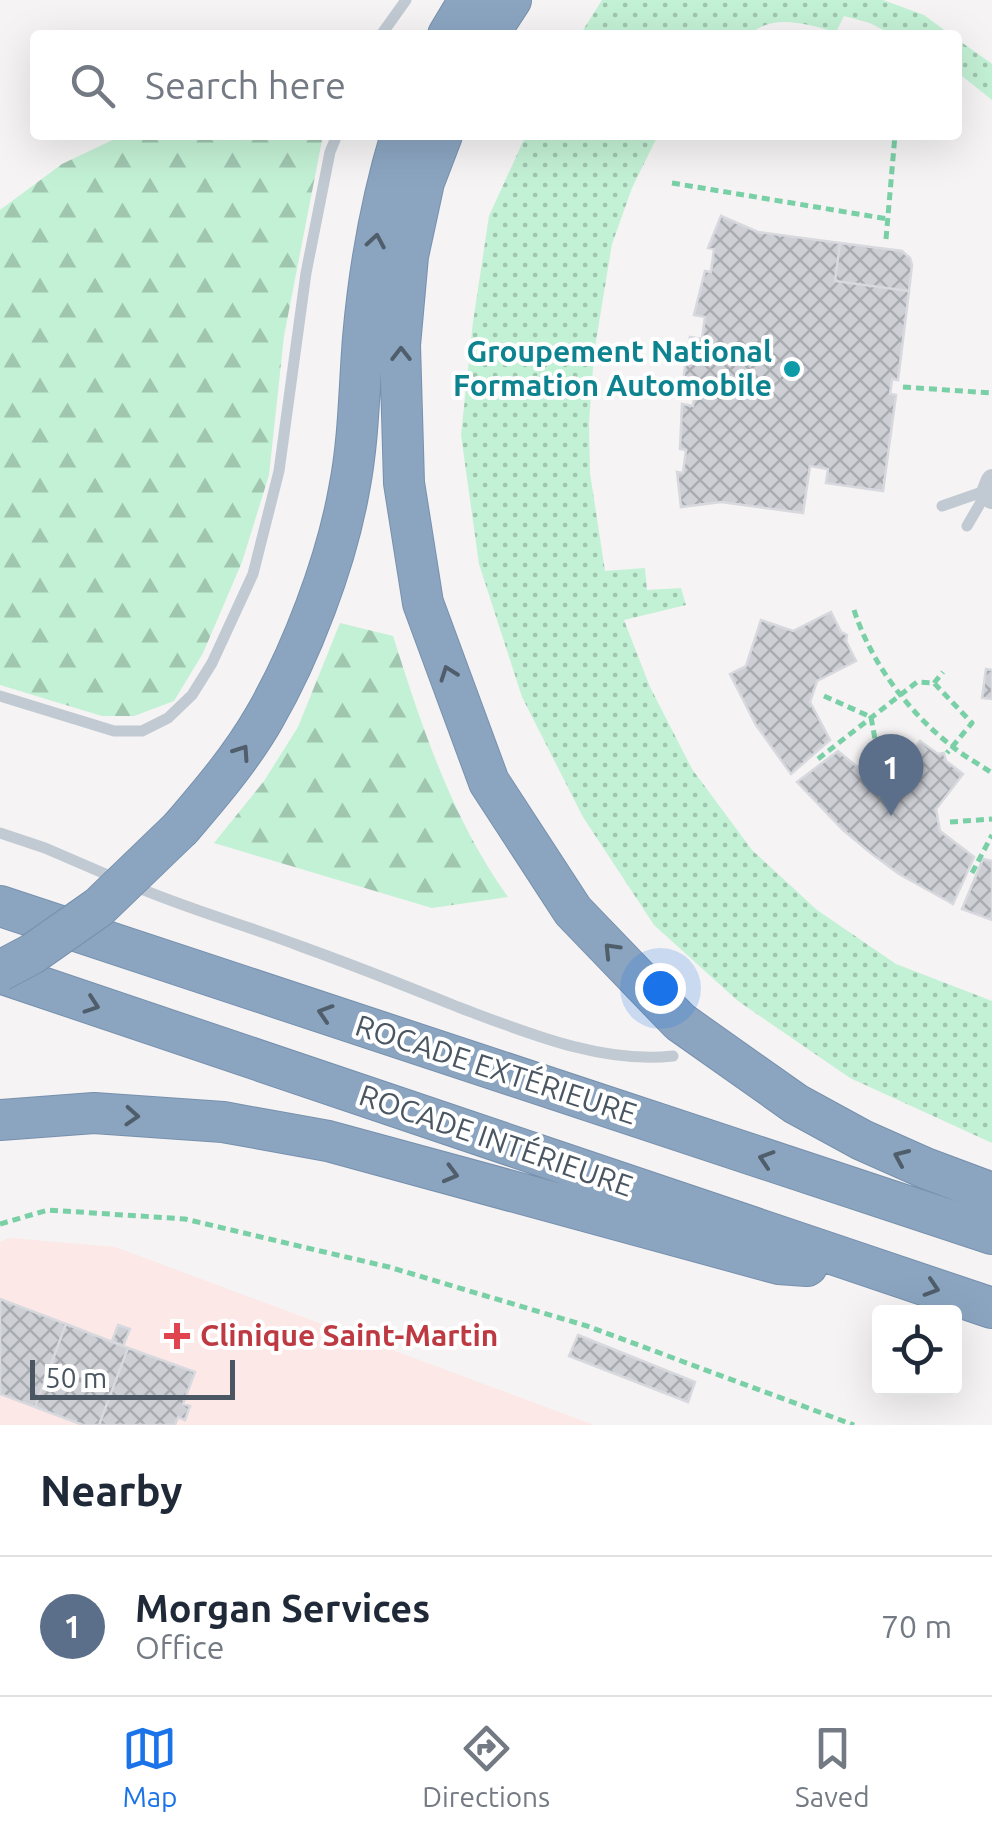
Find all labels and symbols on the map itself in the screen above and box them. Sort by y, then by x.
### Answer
one-way arrow [365,233,386,250]
place label: Groupement National Formation Automobile [453,334,772,402]
one-way arrow [390,345,412,360]
marker: Groupement National Formation Automobile [781,358,803,380]
one-way arrow [439,665,460,682]
pin: 1 [858,734,924,816]
one-way arrow [229,744,248,762]
one-way arrow [604,944,622,962]
your location [635,963,686,1014]
one-way arrow [83,993,100,1013]
one-way arrow [317,1005,334,1025]
street label: ROCADE EXTÉRIEURE [351,1007,642,1131]
street label: ROCADE INTÉRIEURE [355,1076,638,1203]
one-way arrow [125,1104,141,1126]
one-way arrow [893,1149,911,1169]
one-way arrow [759,1151,776,1171]
one-way arrow [442,1162,459,1183]
one-way arrow [922,1276,940,1297]
place label: Clinique Saint-Martin [200,1318,498,1352]
marker: Clinique Saint-Martin [164,1323,190,1349]
scale bar [30,1355,235,1400]

